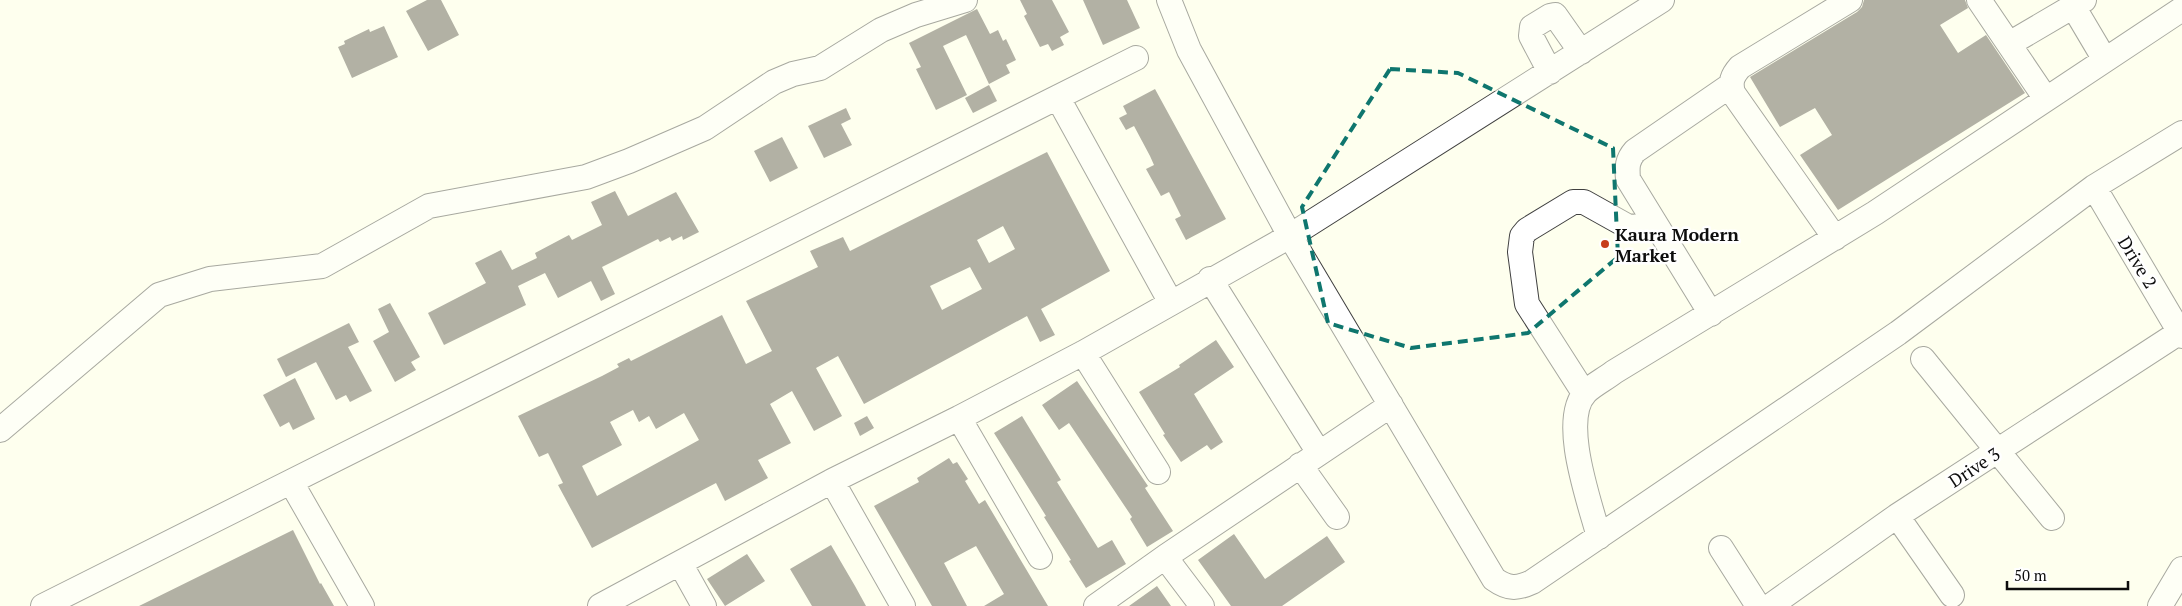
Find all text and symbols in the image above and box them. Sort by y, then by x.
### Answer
place label: Kaura Modern Market [1615,222,1739,267]
street label: Drive 2 [2113,231,2163,293]
marker: Kaura Modern Market [1599,238,1611,250]
street label: Drive 3 [1944,441,2004,493]
scale bar [2007,558,2128,590]
text: 50 m [2014,565,2047,585]

